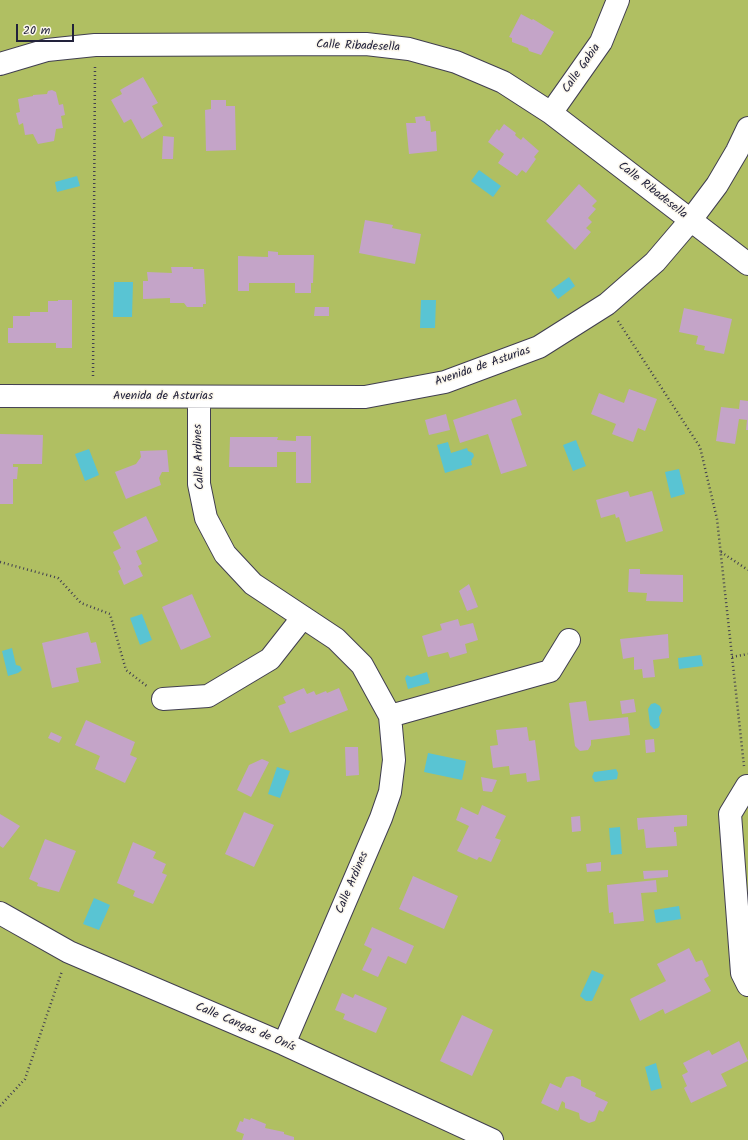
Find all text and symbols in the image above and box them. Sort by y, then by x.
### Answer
scale bar [18,16,76,42]
text: 20 m [23,21,50,40]
street label: Calle Ribadesella [316,38,400,56]
street label: Calle Gabia [560,42,604,96]
street label: Calle Ribadesella [614,159,690,223]
street label: Avenida de Asturias [433,344,533,390]
street label: Avenida de Asturias [113,390,213,404]
street label: Calle Ardines [192,424,208,490]
street label: Calle Ardines [333,850,373,916]
street label: Calle Cangas de Onís [193,1000,297,1056]

